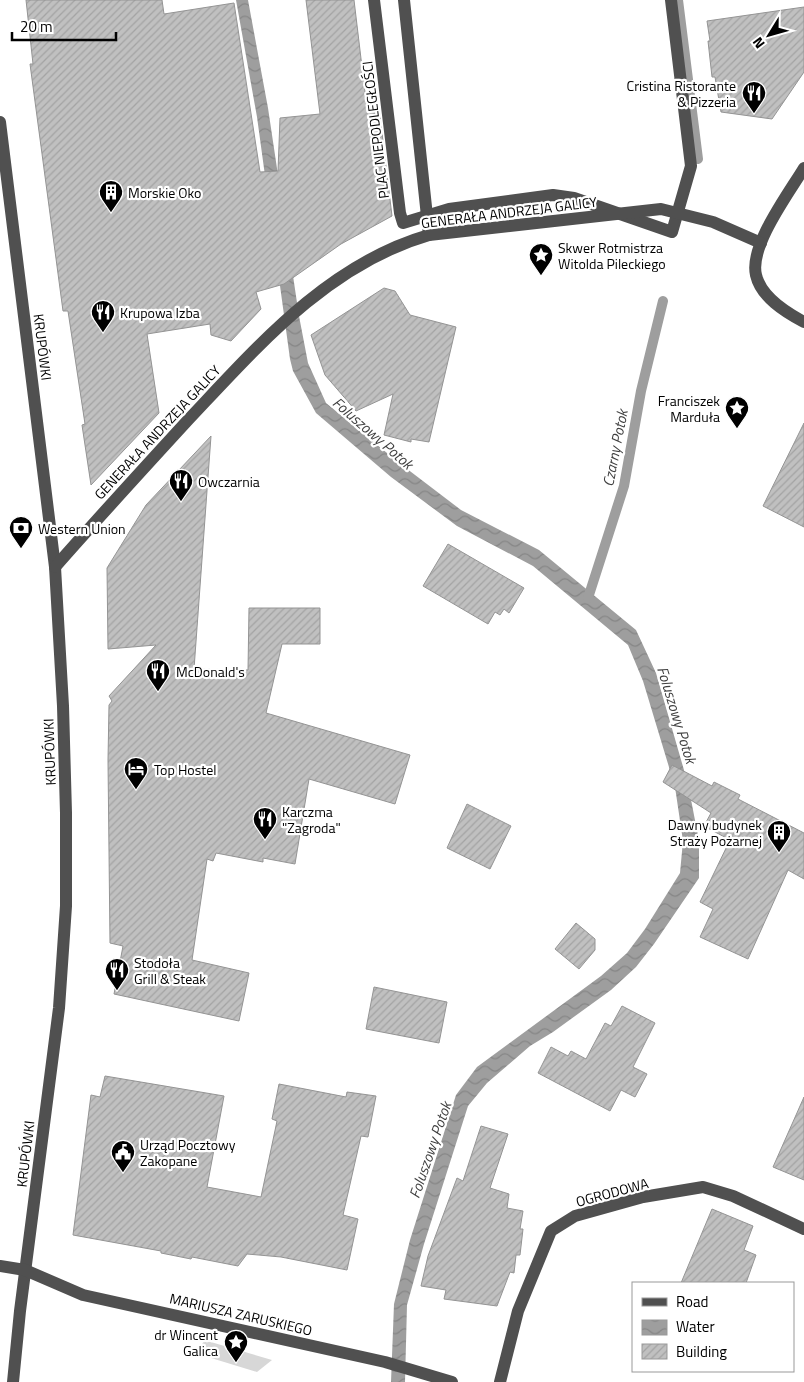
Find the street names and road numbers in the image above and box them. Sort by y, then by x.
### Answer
street label: PLAC NIEPODLEGŁOŚCI [356,60,394,200]
street label: GENERAŁA ANDRZEJA GALICY [420,191,599,233]
street label: KRUPÓWKI [29,313,57,381]
street label: GENERAŁA ANDRZEJA GALICY [89,360,225,504]
street label: KRUPÓWKI [37,718,61,786]
street label: KRUPÓWKI [11,1120,39,1188]
street label: OGRODOWA [573,1172,651,1212]
street label: MARIUSZA ZARUSKIEGO [168,1287,314,1341]

